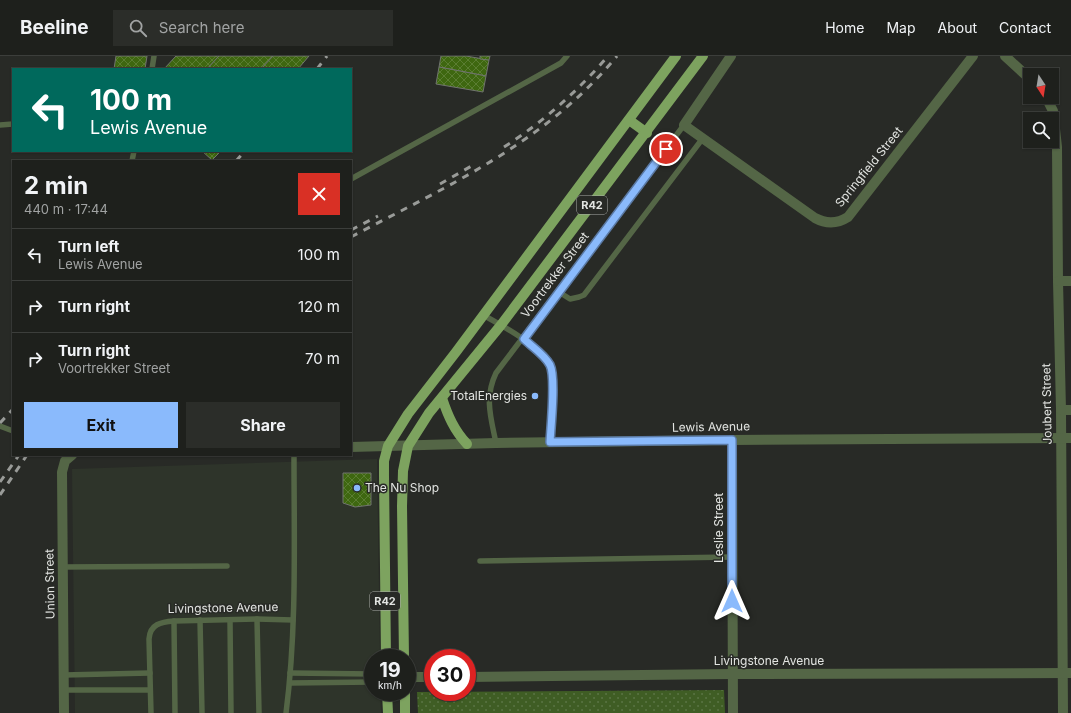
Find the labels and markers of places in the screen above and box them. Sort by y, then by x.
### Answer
pin [649,132,683,166]
place label: TotalEnergies [450,388,527,403]
marker: TotalEnergies [530,391,540,401]
place label: The Nu Shop [365,480,439,495]
marker: The Nu Shop [352,483,362,493]

